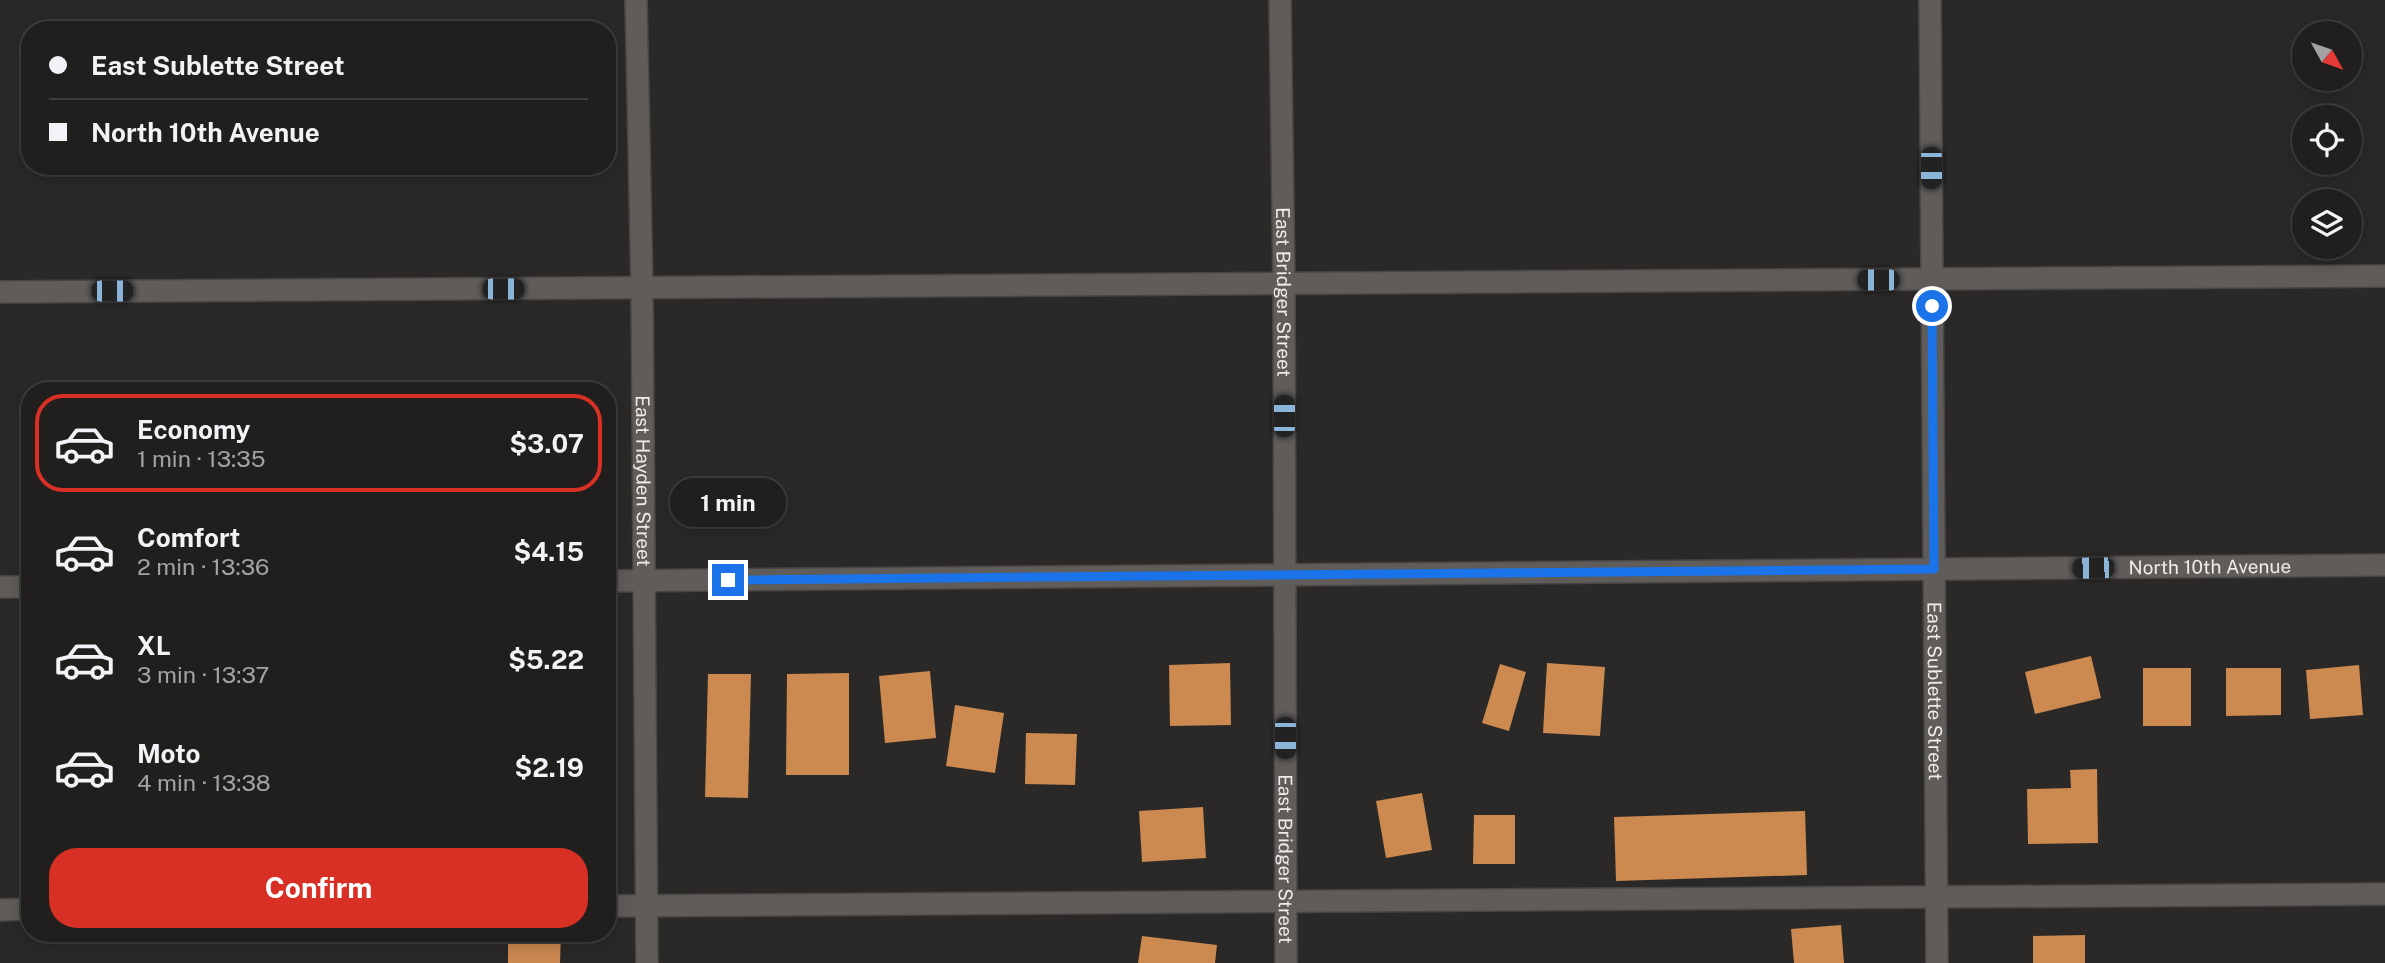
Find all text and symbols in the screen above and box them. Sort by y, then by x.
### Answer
north arrow [2292,21,2362,91]
map controls [2292,21,2362,259]
text: East Sublette Street [91,50,345,81]
button: locate [2292,105,2362,175]
text: North 10th Avenue [91,117,320,148]
car [1921,147,1942,189]
button: layers [2292,189,2362,259]
street label: East Bridger Street [1272,207,1295,377]
car [1858,270,1900,291]
car [483,279,525,300]
car [92,281,134,302]
route start [1916,290,1948,322]
street label: East Hayden Street [632,395,655,567]
car [1274,395,1295,437]
icon: car [53,412,116,475]
text: Economy [137,414,250,445]
text: $3.07 [509,428,584,459]
text: 1 min · 13:35 [137,445,266,472]
callout: 1 min [670,478,786,528]
text: 1 min [700,489,756,516]
icon: car [53,520,116,583]
text: Comfort [137,522,240,553]
text: $4.15 [514,536,584,567]
text: 2 min · 13:36 [137,553,269,580]
street label: North 10th Avenue [2128,555,2291,578]
car [2072,557,2115,579]
route end [712,564,744,596]
street label: East Sublette Street [1923,602,1947,780]
icon: car [53,628,116,691]
text: XL [137,630,171,661]
text: $5.22 [508,644,584,675]
text: 3 min · 13:37 [137,661,269,688]
car [1275,717,1296,759]
icon: car [53,736,116,799]
text: Moto [137,738,200,769]
text: $2.19 [515,752,584,783]
text: 4 min · 13:38 [137,769,271,796]
street label: East Bridger Street [1274,774,1297,944]
button: Confirm [49,848,588,928]

